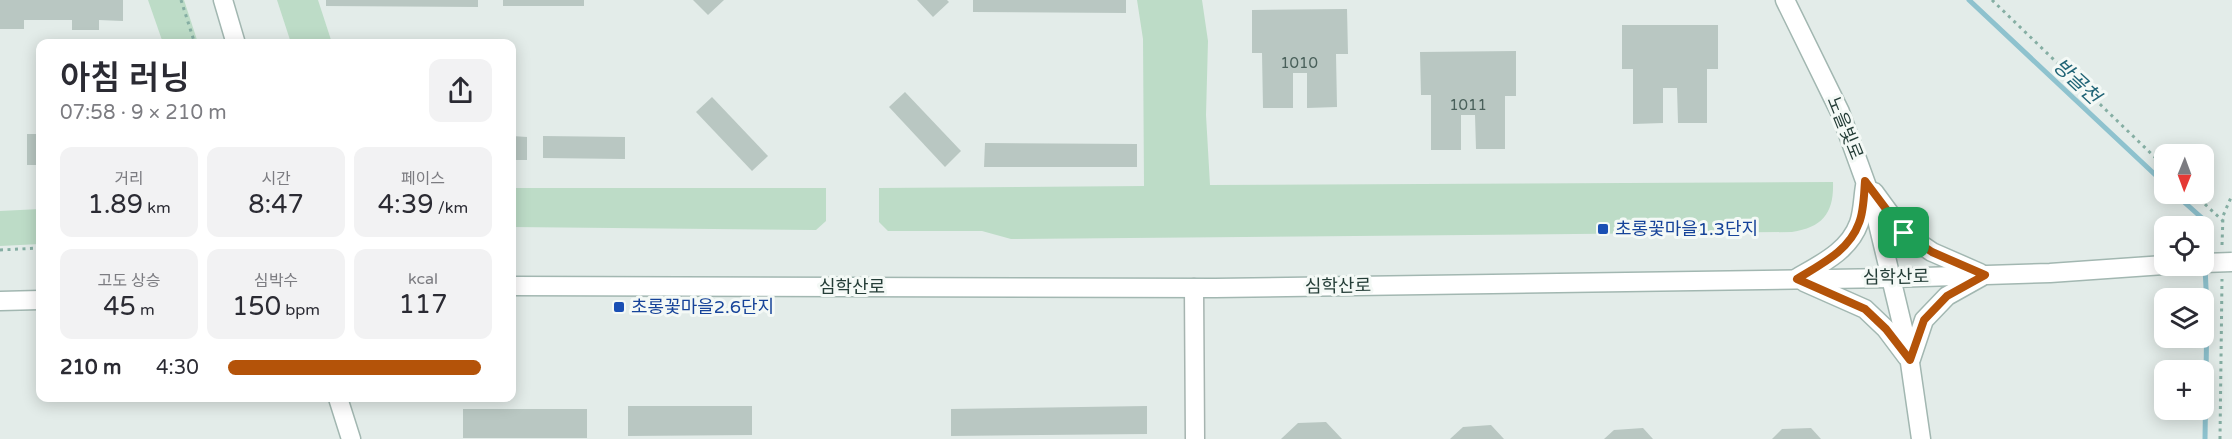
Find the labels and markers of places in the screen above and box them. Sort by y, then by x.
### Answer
pin [1878,207,1929,258]
place label: 초롱꽃마을1.3단지 [1615,218,1758,240]
marker: 초롱꽃마을1.3단지 [1596,222,1610,236]
place label: 초롱꽃마을2.6단지 [631,296,774,318]
marker: 초롱꽃마을2.6단지 [612,300,626,314]

